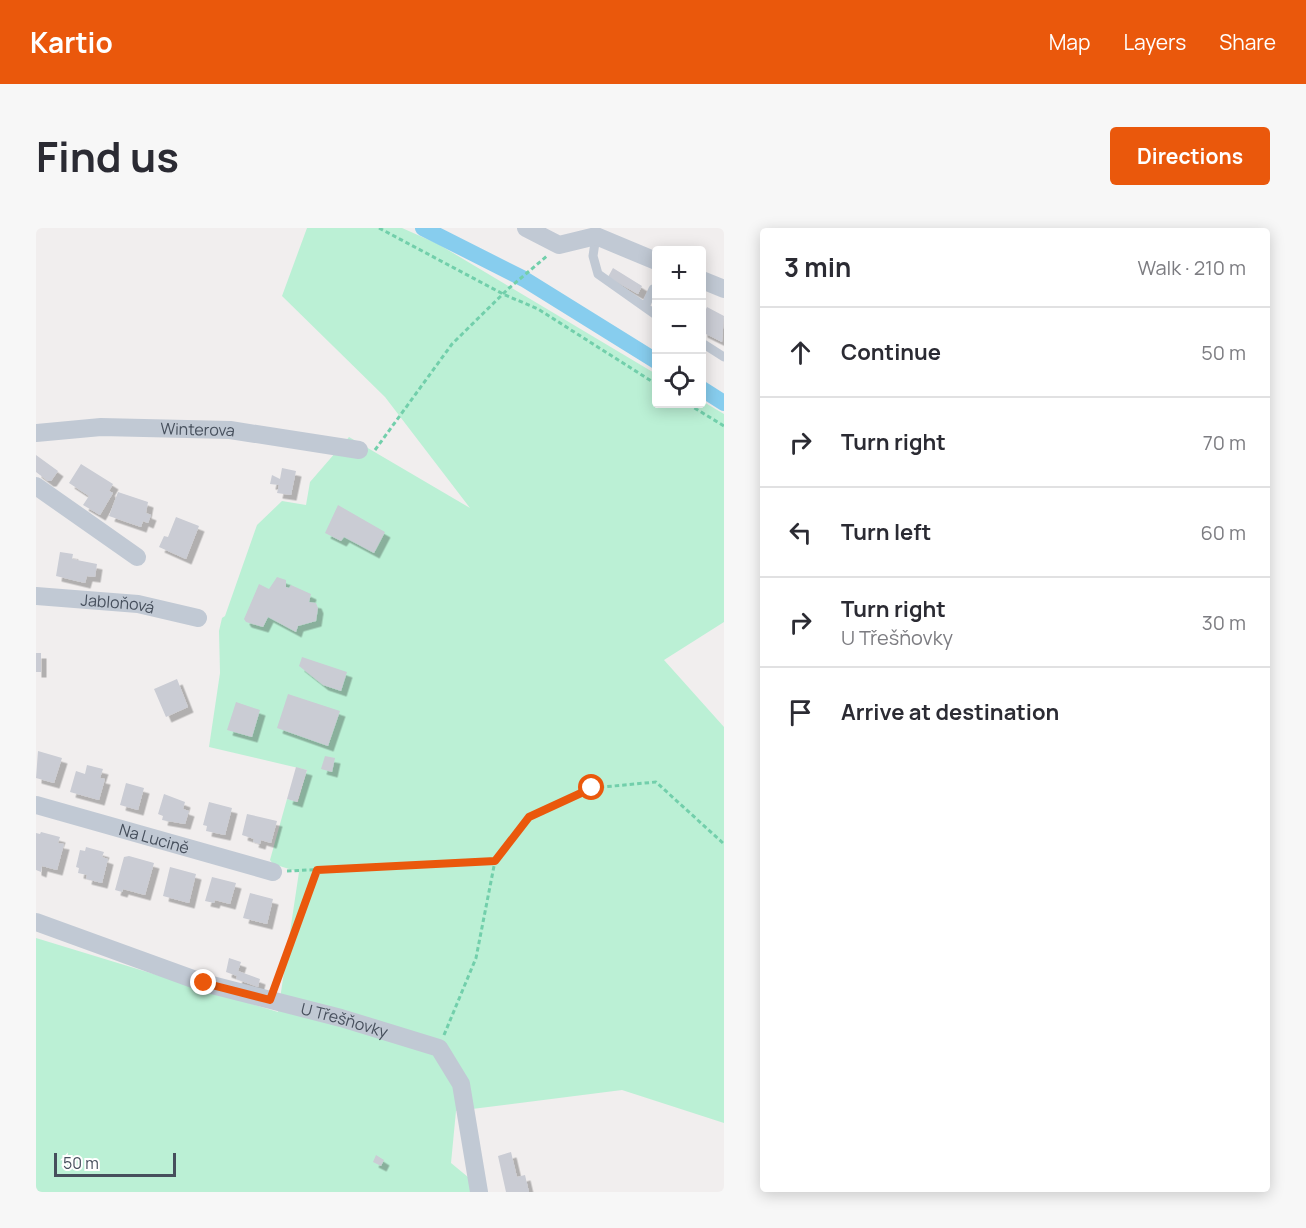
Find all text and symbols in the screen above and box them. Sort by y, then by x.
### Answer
text: Kartio [30,23,113,61]
text: Map [1049,28,1090,56]
text: Layers [1123,28,1186,56]
text: Share [1219,28,1276,56]
text: Find us [36,127,179,185]
button: Directions [1110,127,1270,185]
map controls [652,246,706,408]
button: + [652,246,706,300]
text: 3 min [784,249,851,285]
text: Walk · 210 m [1138,254,1246,281]
button: − [652,300,706,354]
icon: ahead [784,336,817,369]
text: Continue [841,337,941,367]
text: 50 m [1201,339,1246,366]
button: locate [652,354,706,408]
street label: Winterova [160,417,237,442]
icon: right [784,426,817,459]
text: Turn right [841,427,946,457]
text: 70 m [1203,429,1246,456]
icon: left [784,516,817,549]
text: Turn left [841,517,931,547]
text: 60 m [1200,519,1246,546]
street label: Jabloňová [80,589,157,619]
text: Turn right [841,594,946,624]
icon: right [784,606,817,639]
text: 30 m [1202,609,1246,636]
text: U Třešňovky [841,624,953,651]
icon: arrive [784,696,817,729]
text: Arrive at destination [841,697,1059,727]
route start [578,774,604,800]
street label: Na Lucině [117,818,192,859]
route end [190,969,216,995]
street label: U Třešňovky [299,997,391,1043]
scale bar [54,1150,176,1178]
text: 50 m [63,1152,99,1174]

